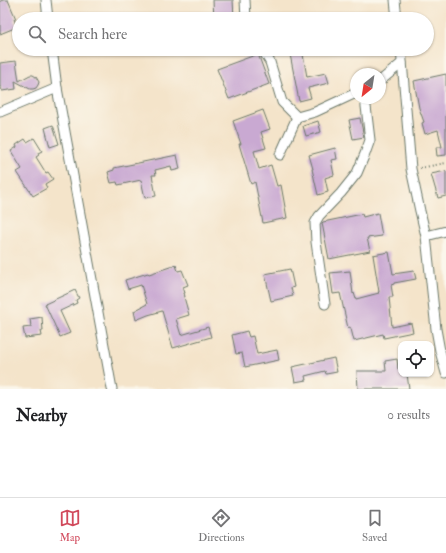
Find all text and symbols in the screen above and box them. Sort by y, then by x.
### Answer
search box [12,12,434,56]
icon: search [26,23,48,45]
text: Search here [58,25,127,44]
north arrow [350,68,386,104]
map controls [398,341,434,377]
button: locate [398,341,434,377]
text: Nearby [16,405,67,426]
text: 0 results [387,407,430,423]
tab: Map [59,507,81,544]
tab: Directions [198,507,245,544]
tab: Saved [362,507,387,544]

